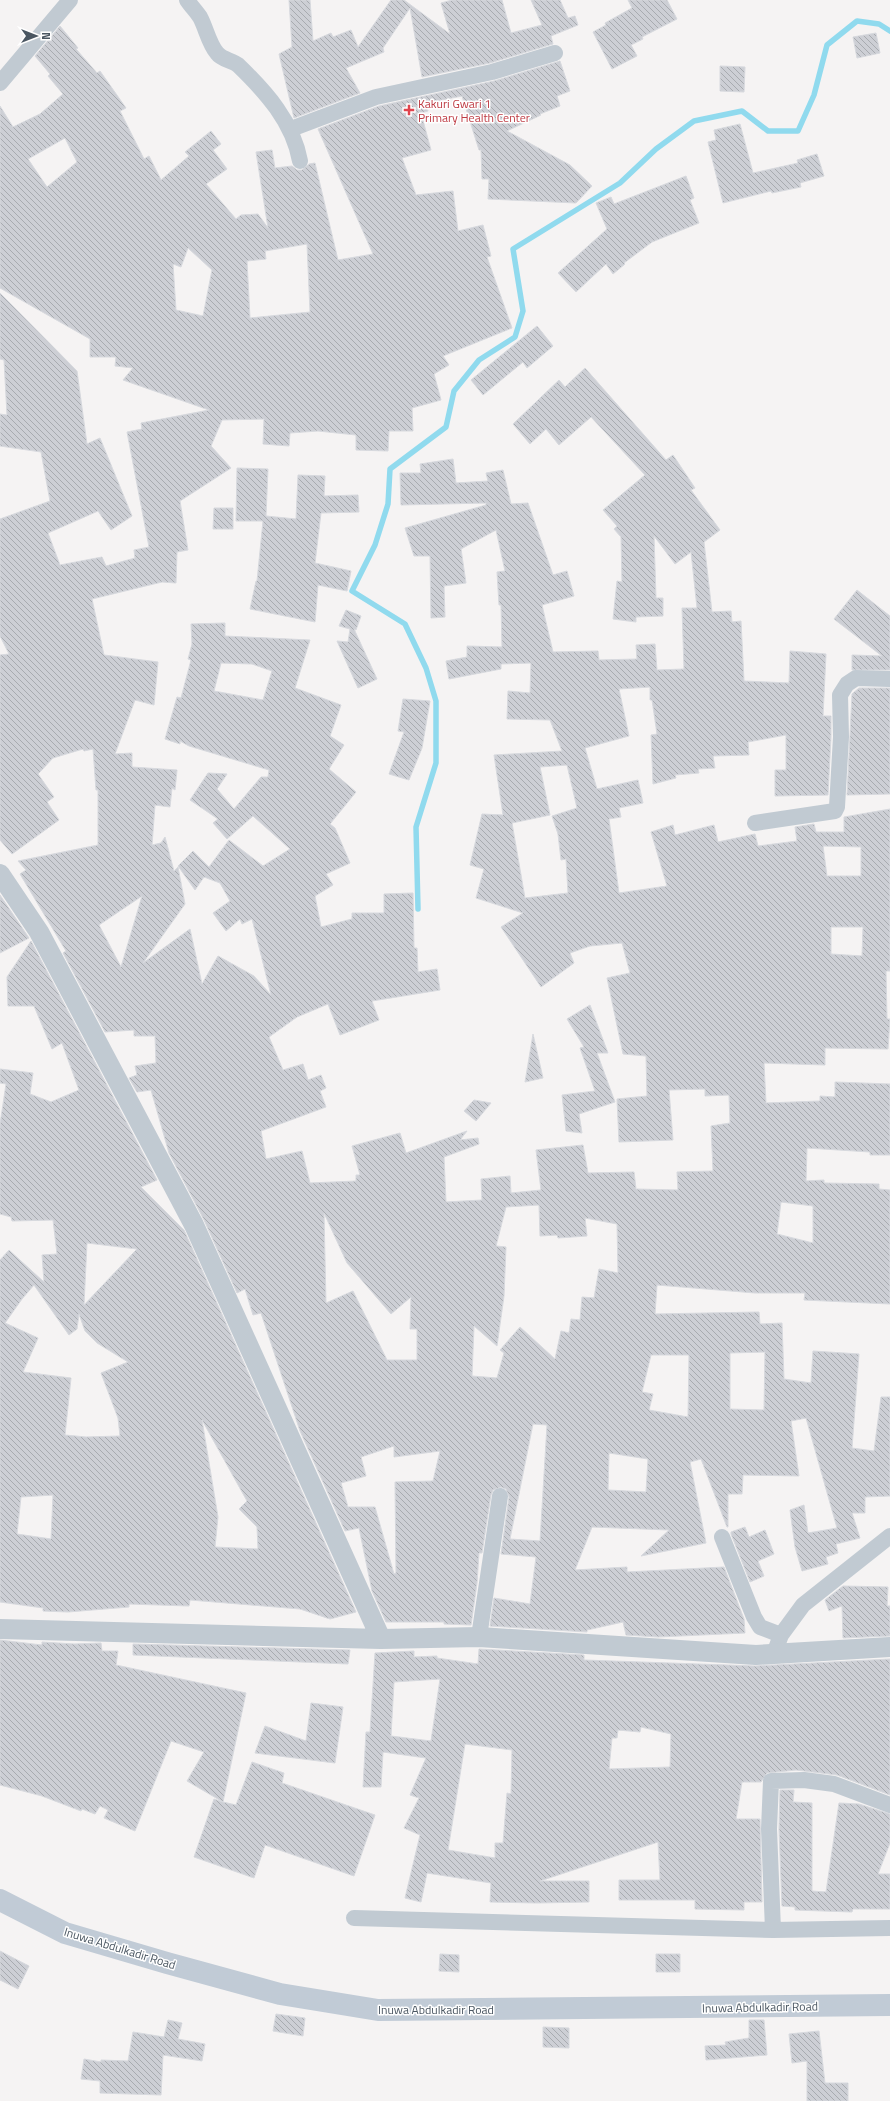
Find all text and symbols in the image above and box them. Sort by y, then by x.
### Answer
north arrow [16,16,56,56]
text: N [38,32,54,40]
place label: Kakuri Gwari 1 Primary Health Center [418,94,530,127]
marker: Kakuri Gwari 1 Primary Health Center [403,104,415,116]
street label: Inuwa Abdulkadir Road [62,1922,178,1974]
street label: Inuwa Abdulkadir Road [702,1996,818,2018]
street label: Inuwa Abdulkadir Road [378,2000,494,2019]

